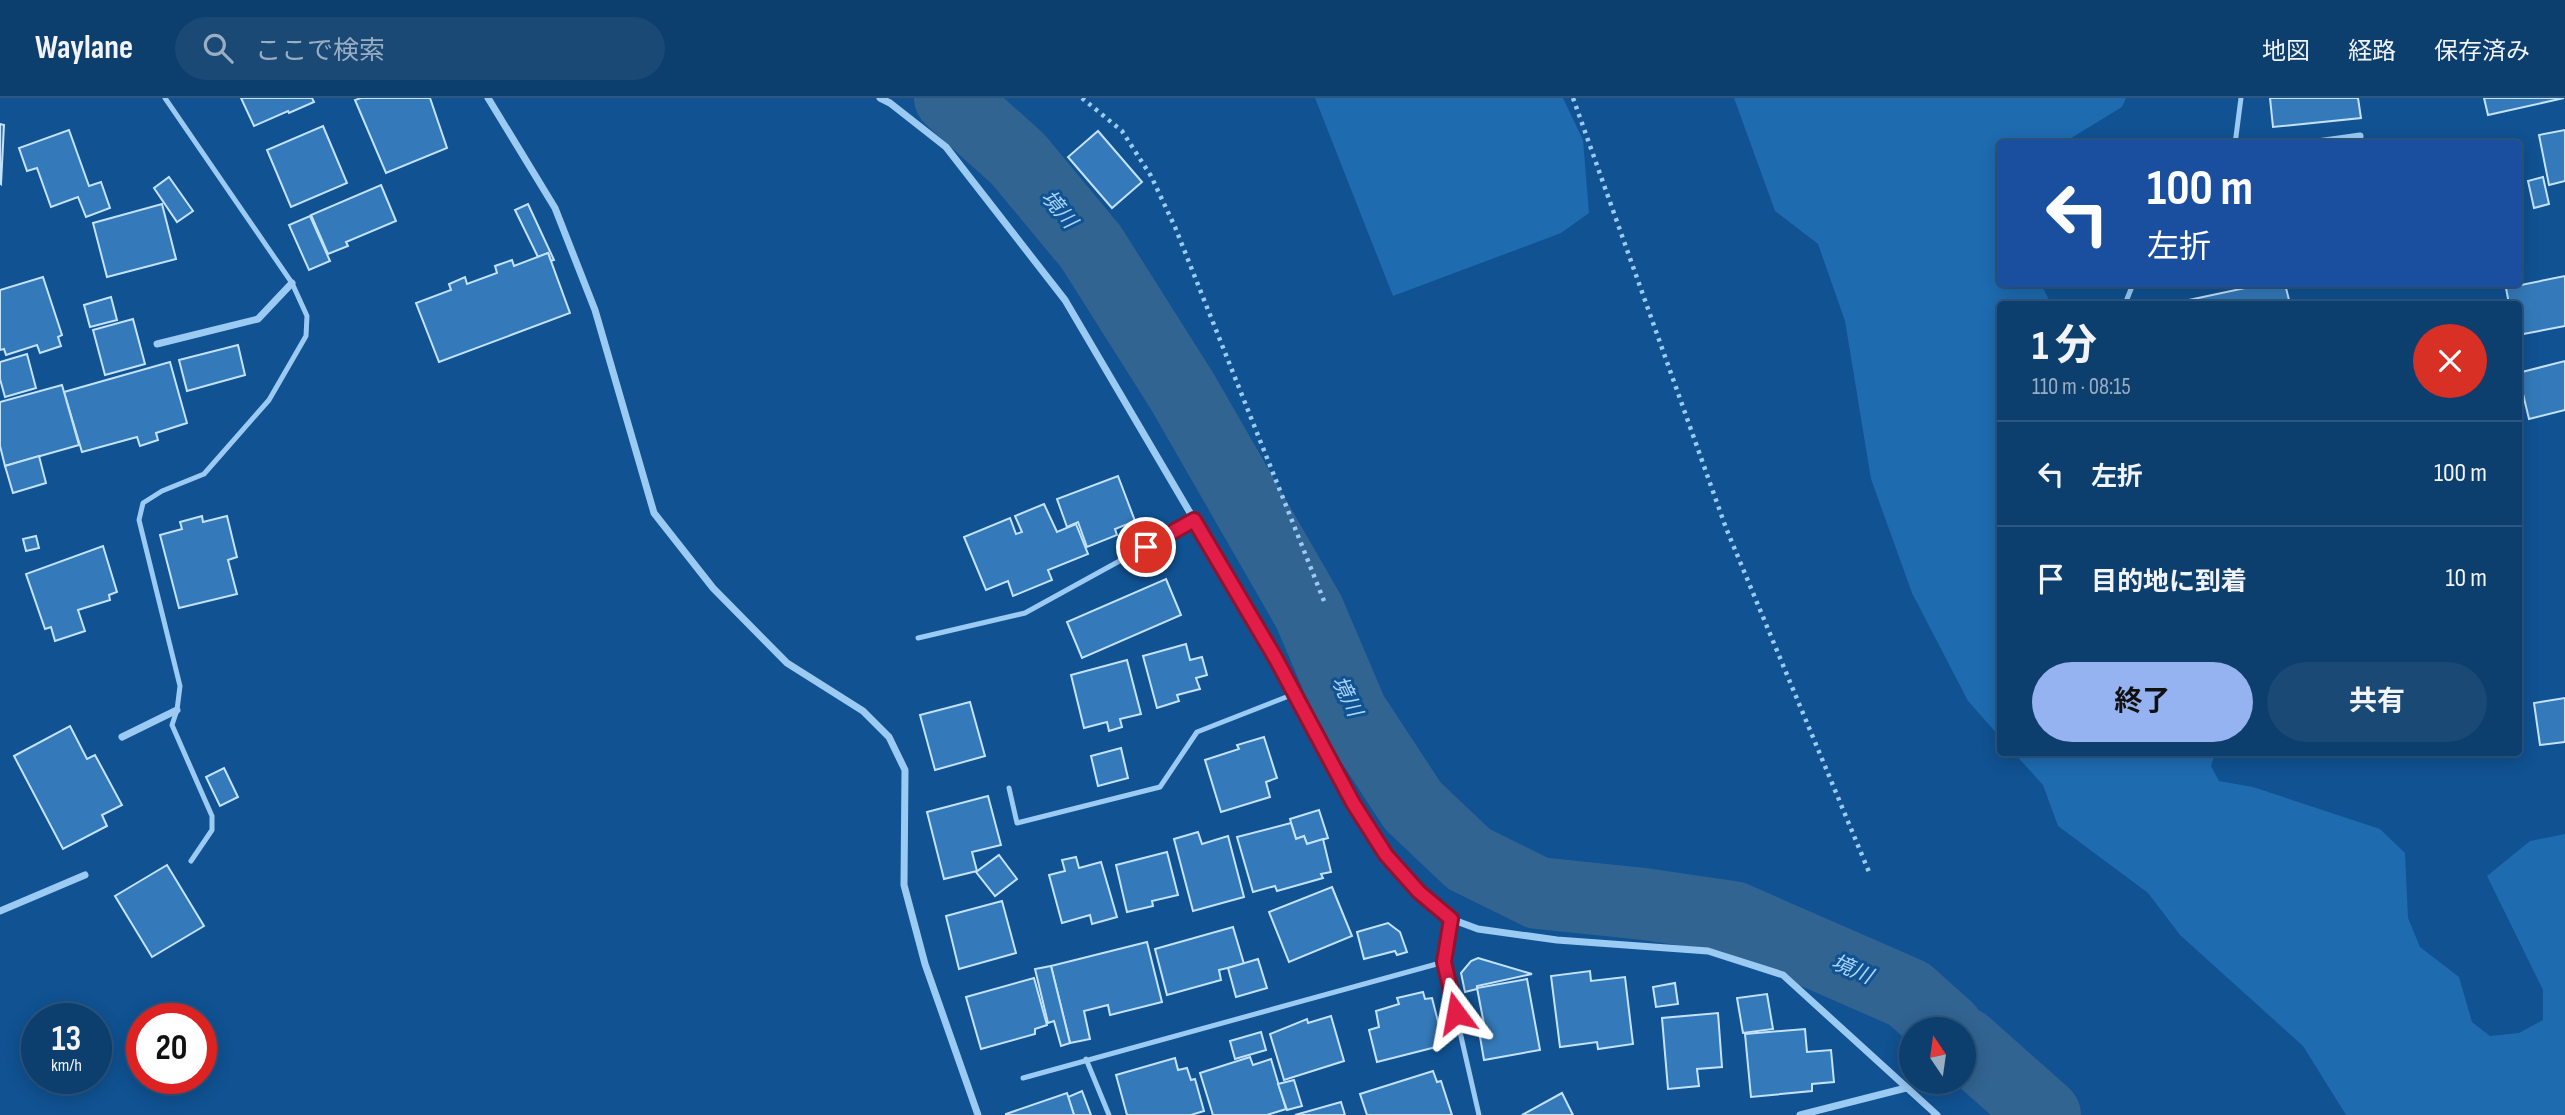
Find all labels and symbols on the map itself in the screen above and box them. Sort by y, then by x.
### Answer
water label: 境川 [1036,185,1083,235]
pin [1116,517,1176,577]
water label: 境川 [1326,672,1368,722]
water label: 境川 [1828,950,1878,990]
position arrow [1419,976,1493,1050]
speed limit sign: 20 [126,1003,217,1094]
north arrow [1899,1017,1976,1094]

